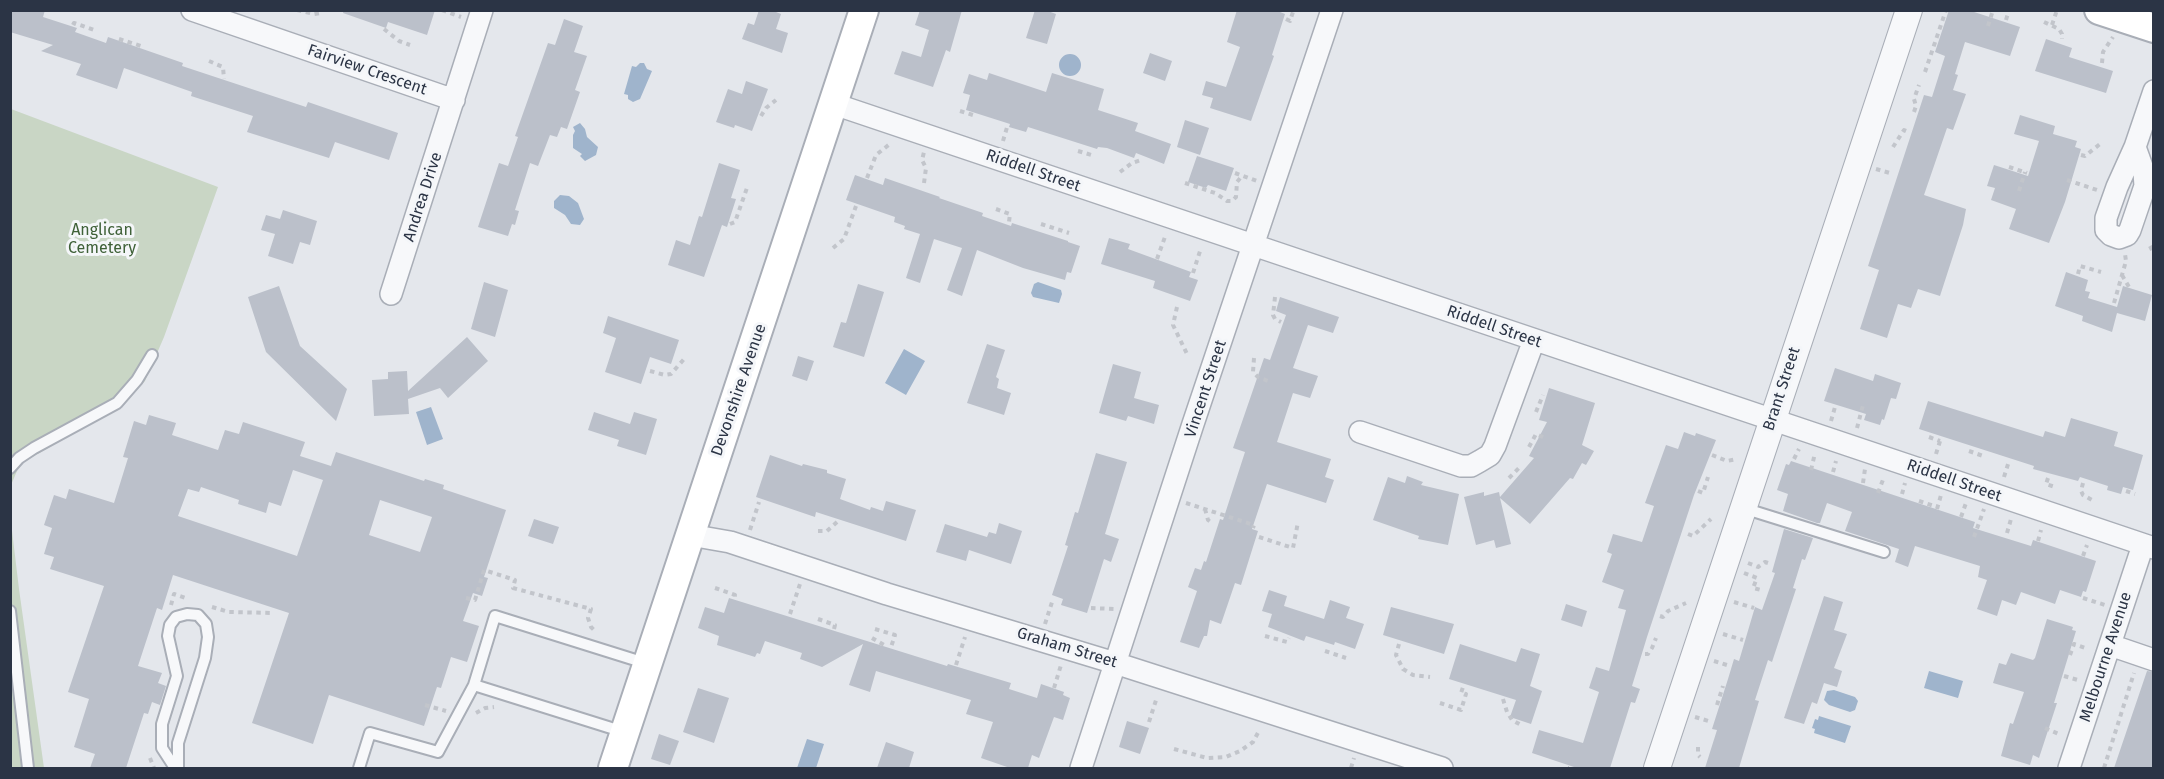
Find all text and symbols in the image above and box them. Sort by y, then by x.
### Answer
street label: Fairview Crescent [305,41,429,99]
street label: Riddell Street [983,146,1083,196]
street label: Andrea Drive [400,150,446,244]
park label: Anglican Cemetery [68,221,136,259]
street label: Riddell Street [1444,302,1544,352]
street label: Devonshire Avenue [707,321,771,459]
street label: Vincent Street [1181,338,1231,440]
street label: Brant Street [1759,345,1805,433]
street label: Riddell Street [1904,456,2004,506]
street label: Melbourne Avenue [2076,590,2136,724]
street label: Graham Street [1015,624,1119,672]

